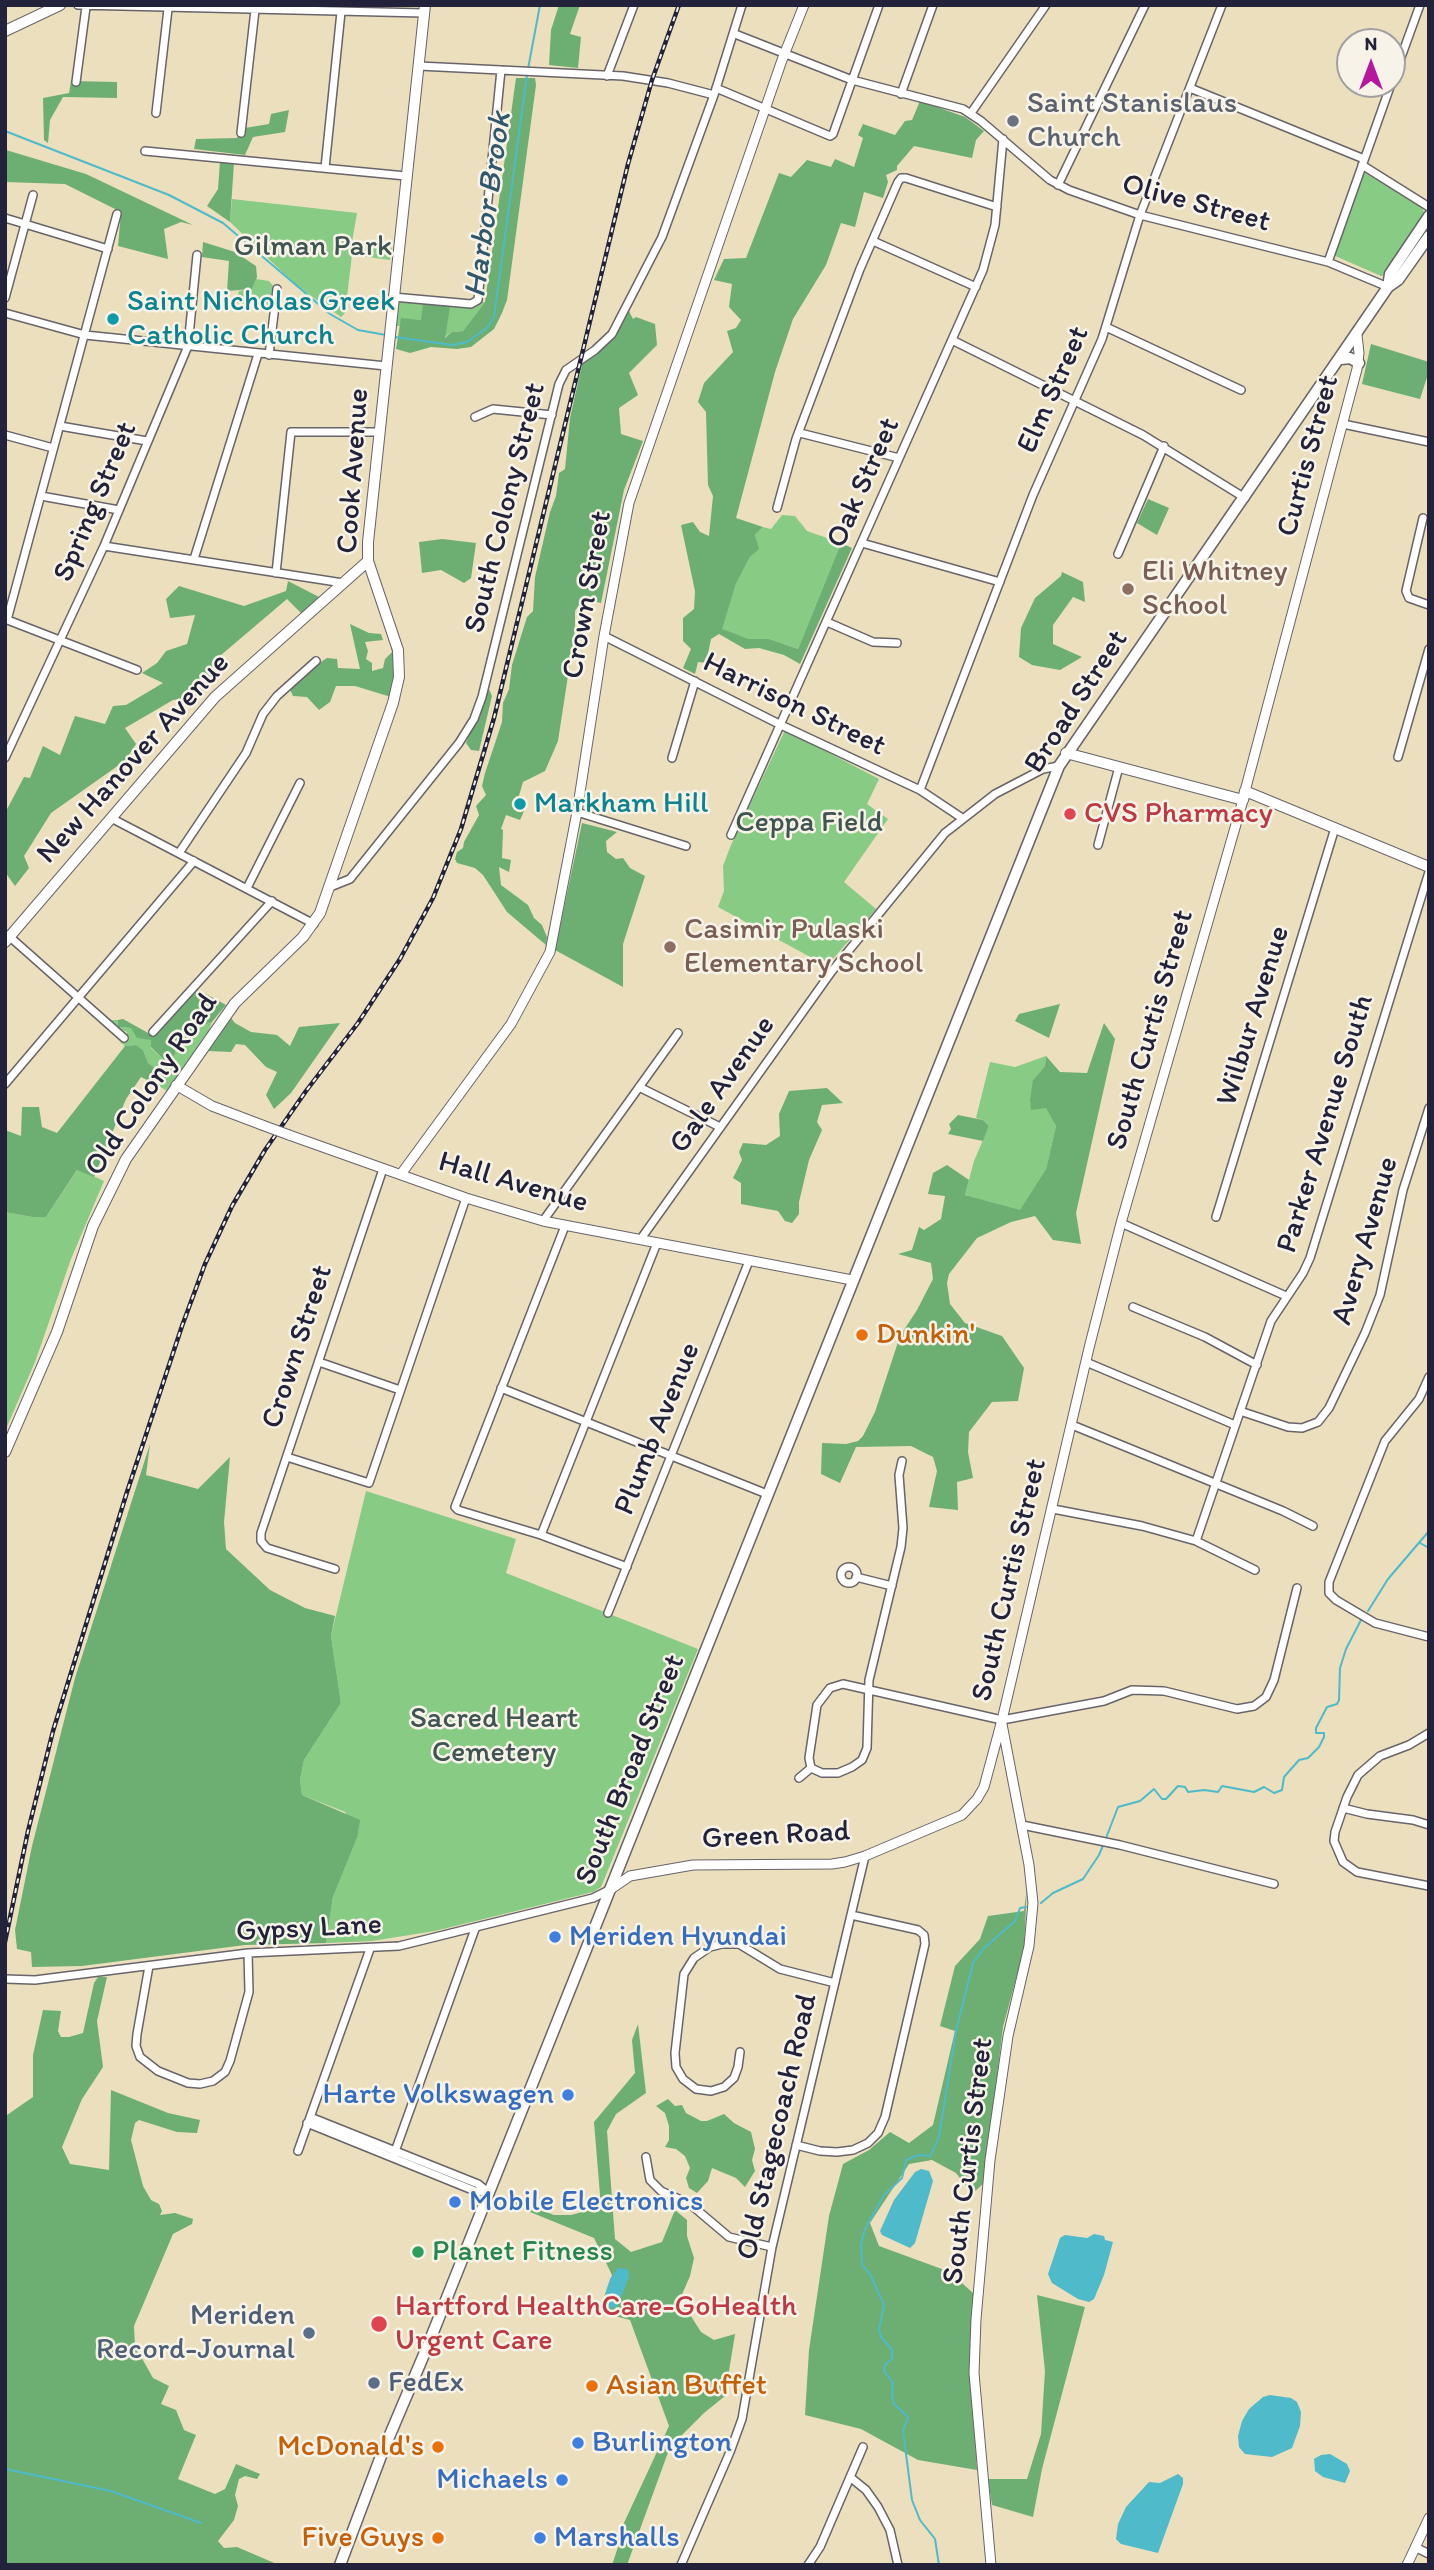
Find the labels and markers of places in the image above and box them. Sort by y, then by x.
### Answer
place label: Saint Stanislaus Church [1027,86,1237,156]
marker: Saint Stanislaus Church [1005,113,1021,129]
place label: Saint Nicholas Greek Catholic Church [127,284,395,354]
marker: Saint Nicholas Greek Catholic Church [105,311,121,327]
place label: Eli Whitney School [1142,554,1287,624]
marker: Eli Whitney School [1120,581,1136,597]
place label: Markham Hill [534,786,709,822]
marker: Markham Hill [512,796,528,812]
place label: CVS Pharmacy [1084,796,1273,832]
marker: CVS Pharmacy [1062,806,1078,822]
place label: Casimir Pulaski Elementary School [684,912,923,982]
marker: Casimir Pulaski Elementary School [662,939,678,955]
place label: Dunkin' [876,1317,975,1353]
marker: Dunkin' [854,1327,870,1343]
place label: Meriden Hyundai [569,1919,787,1955]
marker: Meriden Hyundai [547,1929,563,1945]
place label: Harte Volkswagen [322,2077,554,2113]
marker: Harte Volkswagen [560,2087,576,2103]
place label: Mobile Electronics [469,2184,703,2220]
marker: Mobile Electronics [447,2194,463,2210]
place label: Planet Fitness [432,2234,613,2270]
marker: Planet Fitness [410,2244,426,2260]
place label: Hartford HealthCare-GoHealth Urgent Care [395,2289,797,2360]
place label: Meriden Record-Journal [96,2298,295,2368]
marker: Hartford HealthCare-GoHealth Urgent Care [369,2314,389,2334]
marker: Meriden Record-Journal [301,2325,317,2341]
place label: FedEx [388,2365,464,2401]
place label: Asian Buffet [606,2368,767,2404]
marker: FedEx [366,2375,382,2391]
marker: Asian Buffet [584,2378,600,2394]
place label: Burlington [592,2425,732,2461]
place label: McDonald's [277,2429,424,2465]
marker: Burlington [570,2435,586,2451]
marker: McDonald's [430,2439,446,2455]
place label: Michaels [436,2462,548,2498]
marker: Michaels [554,2472,570,2488]
place label: Five Guys [302,2520,424,2556]
place label: Marshalls [554,2520,680,2556]
marker: Five Guys [430,2530,446,2546]
marker: Marshalls [532,2530,548,2546]

